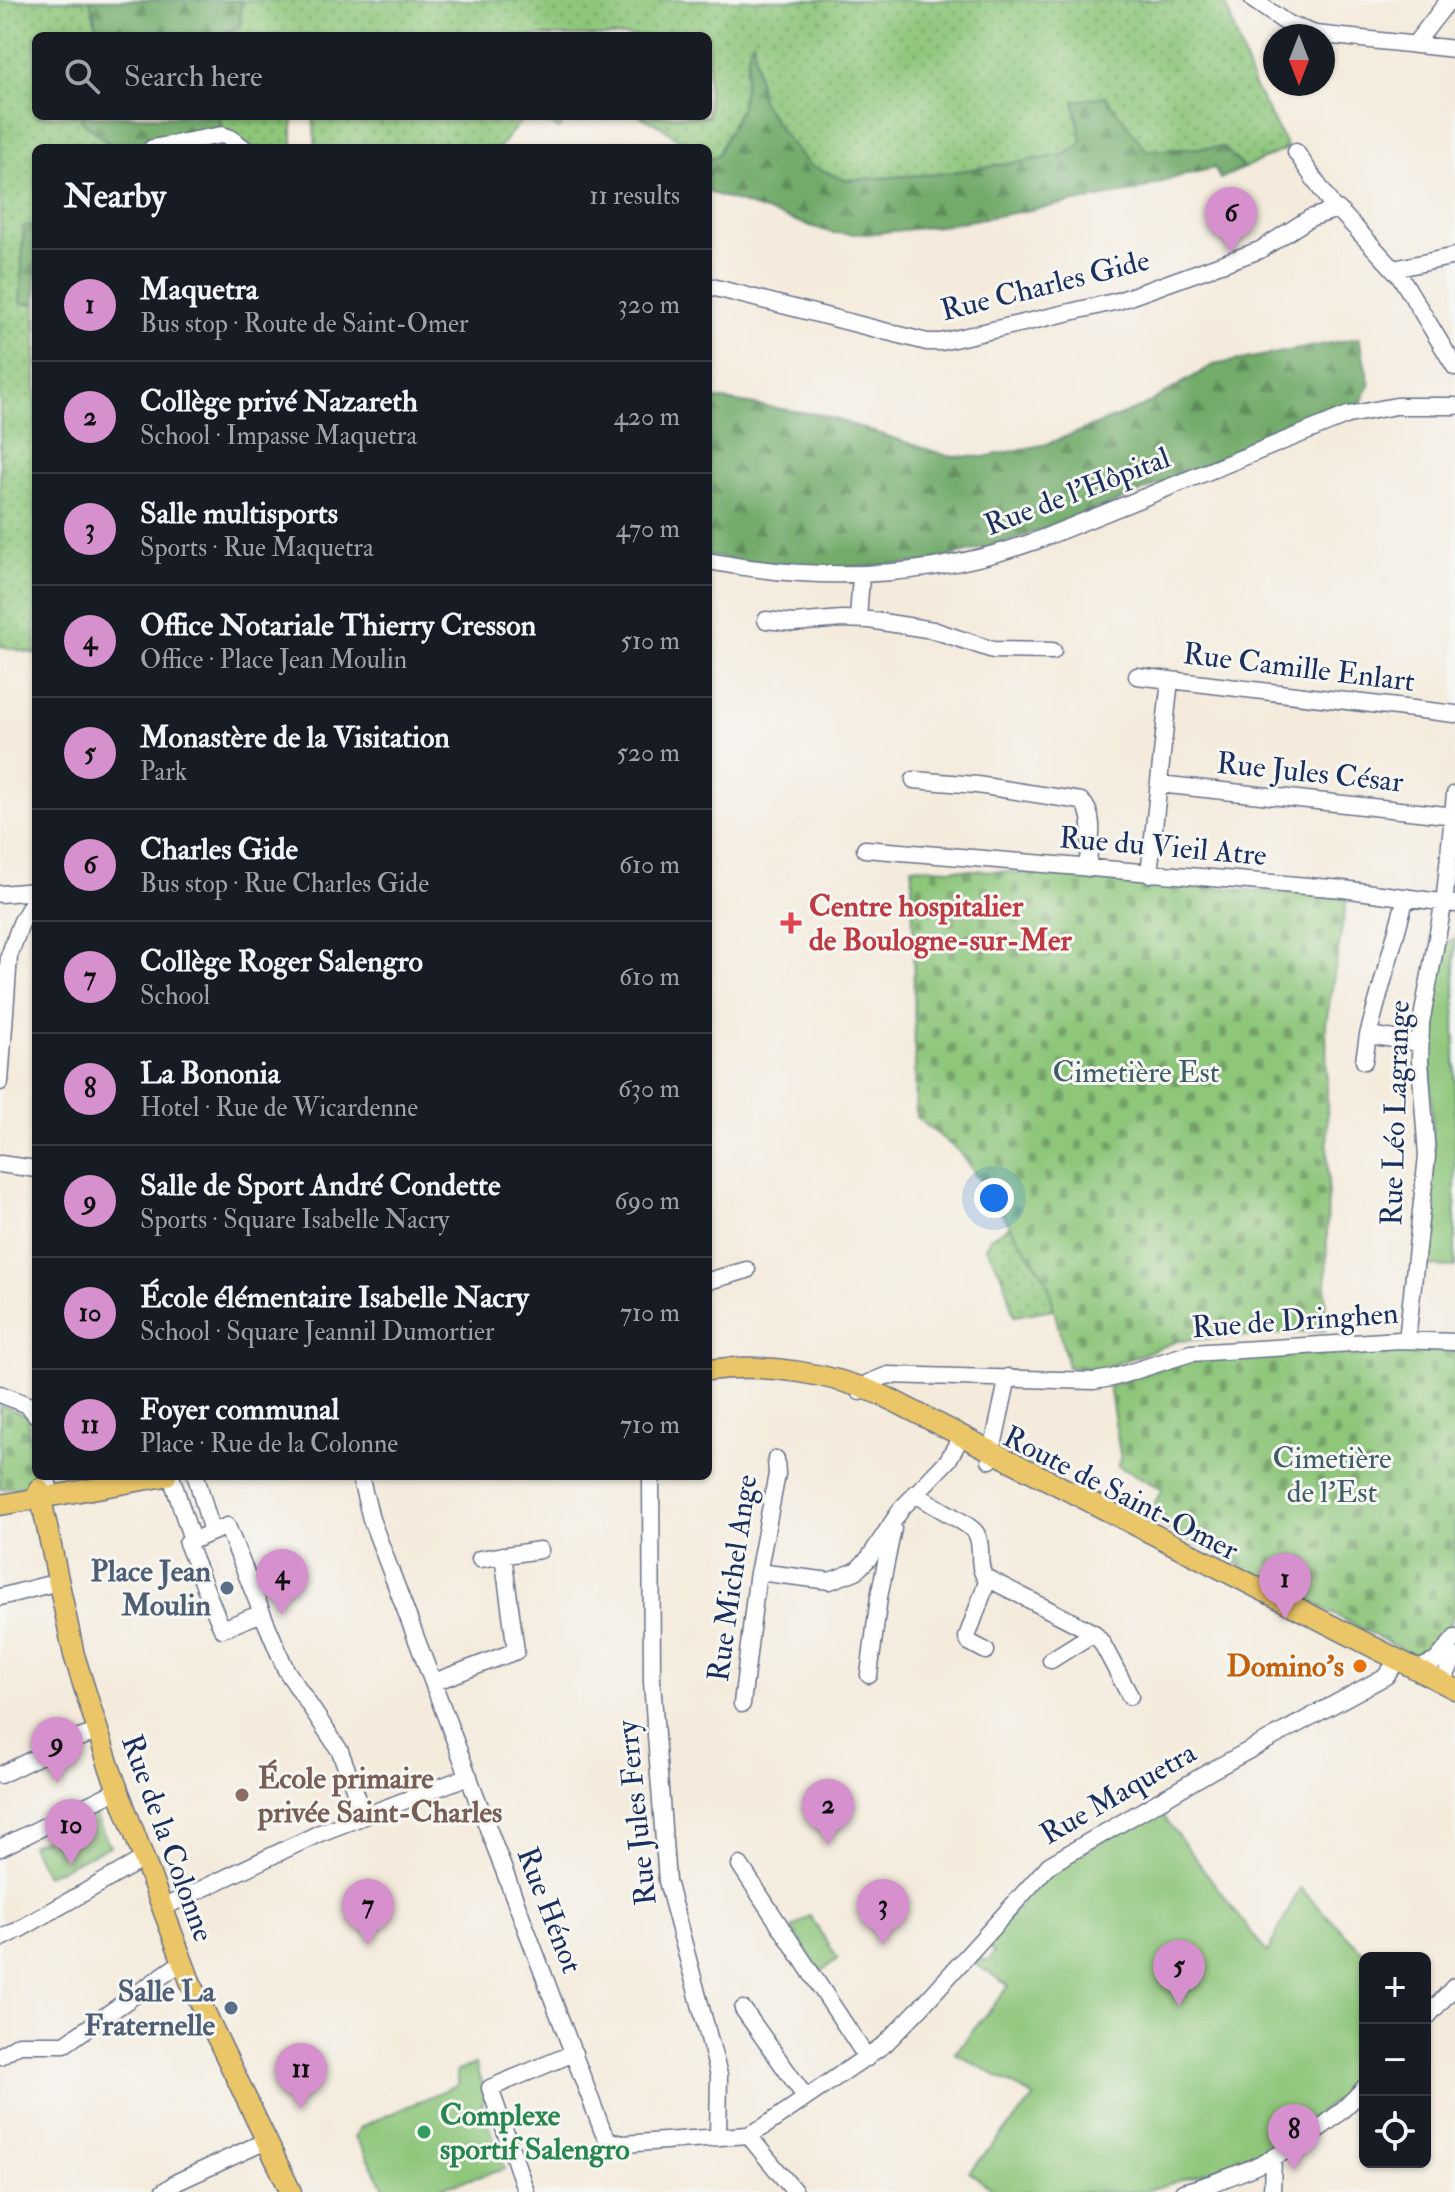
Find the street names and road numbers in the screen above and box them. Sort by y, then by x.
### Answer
street label: Rue Charles Gide [937,242,1153,329]
street label: Rue de l'Hôpital [979,439,1175,544]
street label: Rue Camille Enlart [1181,635,1417,700]
street label: Rue Jules César [1215,744,1405,801]
street label: Rue du Vieil Atre [1058,819,1268,874]
street label: Rue Léo Lagrange [1373,1000,1418,1226]
street label: Rue de Dringhen [1191,1295,1399,1346]
street label: Route de Saint-Omer [997,1418,1245,1569]
street label: Rue Michel Ange [700,1472,765,1684]
street label: Rue Jules Ferry [608,1718,665,1907]
street label: Rue de la Colonne [113,1730,222,1947]
street label: Rue Maquetra [1034,1734,1203,1853]
street label: Rue Hénot [509,1842,591,1979]

